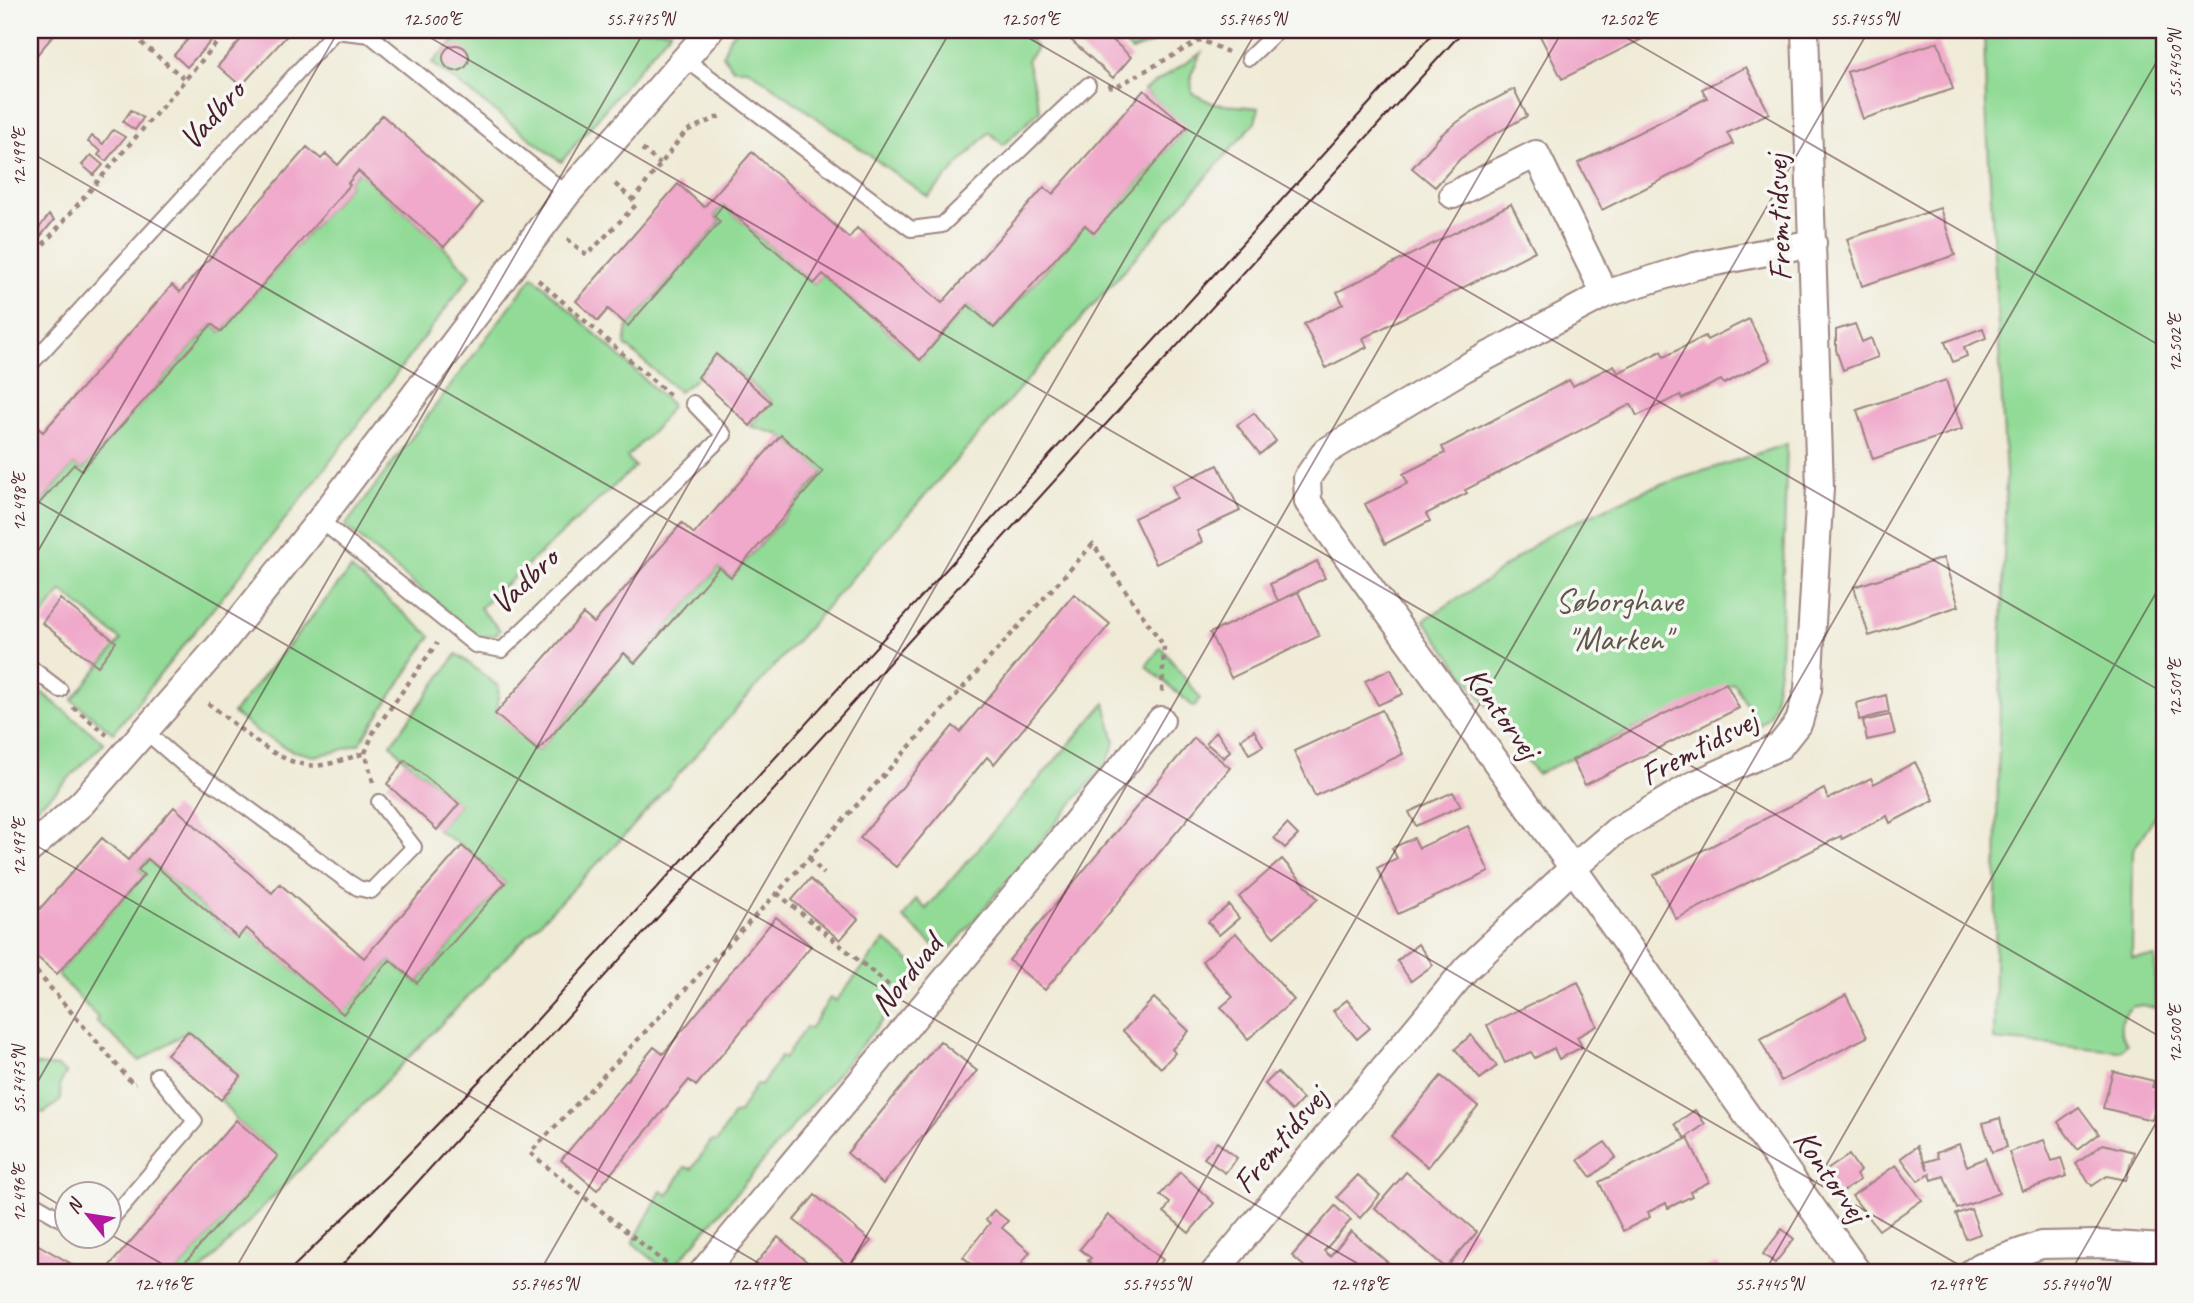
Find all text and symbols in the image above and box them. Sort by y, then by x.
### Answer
text: 12.500°E [403,8,464,30]
text: 55.7475°N [606,8,677,30]
text: 12.501°E [1001,8,1062,30]
text: 55.7465°N [1218,8,1289,30]
text: 12.502°E [1599,8,1660,30]
text: 55.7455°N [1830,8,1901,30]
text: 55.7450°N [2164,27,2186,98]
street label: Vadbro [169,68,256,158]
text: 12.499°E [8,125,30,186]
street label: Fremtidsvej [1755,150,1801,282]
text: 12.502°E [2164,311,2186,372]
text: 12.498°E [8,470,30,531]
street label: Vadbro [480,536,569,624]
park label: Søborghave "Marken" [1555,580,1685,660]
text: 12.501°E [2164,656,2186,717]
street label: Kontorvej [1455,658,1552,770]
street label: Fremtidsvej [1632,697,1767,795]
text: 12.497°E [8,815,30,876]
street label: Nordvad [860,921,955,1024]
text: 12.500°E [2164,1002,2186,1063]
text: 55.7475°N [8,1043,30,1114]
street label: Fremtidsvej [1223,1075,1339,1202]
street label: Kontorvej [1784,1121,1881,1234]
text: 12.496°E [8,1161,30,1222]
north arrow [52,1180,122,1250]
text: N [61,1193,89,1218]
text: 12.496°E [134,1273,195,1295]
text: 55.7465°N [510,1273,581,1295]
text: 12.497°E [732,1273,793,1295]
text: 55.7455°N [1122,1273,1193,1295]
text: 12.498°E [1330,1273,1391,1295]
text: 55.7445°N [1735,1273,1806,1295]
text: 12.499°E [1928,1273,1989,1295]
text: 55.7440°N [2041,1273,2112,1295]

